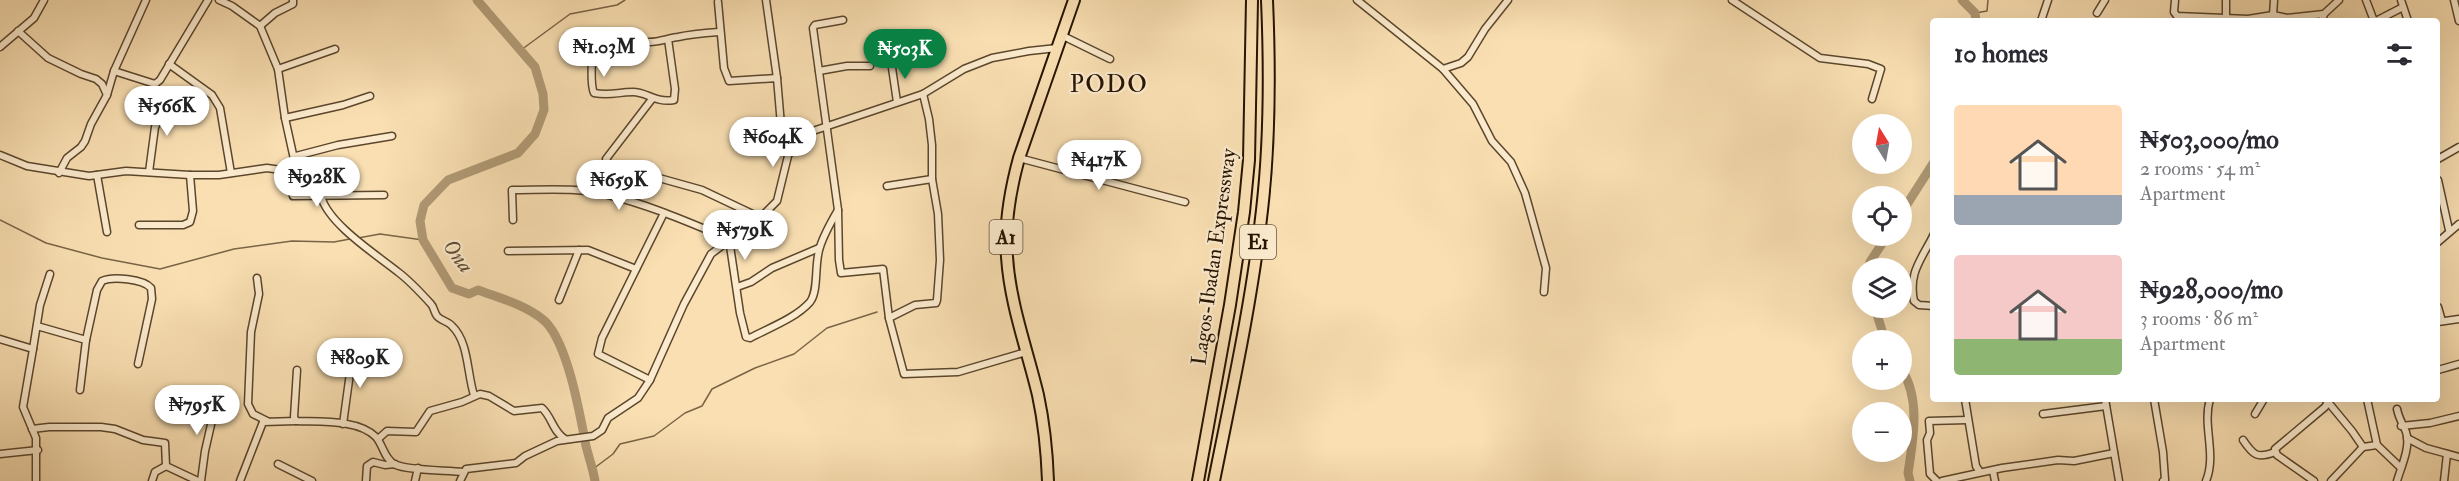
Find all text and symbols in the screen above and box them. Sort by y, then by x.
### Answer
pin: ₦1.03M [555,27,653,78]
pin: ₦503K [863,29,947,80]
text: ₦1.03M [573,34,635,59]
text: ₦503K [878,36,932,61]
text: 10 homes [1954,38,2048,70]
icon: filters [2383,38,2416,71]
district label: PODO [1070,69,1148,100]
pin: ₦566K [125,86,209,137]
text: ₦566K [138,93,196,118]
north arrow [1852,114,1912,174]
map controls [1852,114,1912,462]
pin: ₦604K [731,117,815,168]
text: ₦604K [743,124,803,149]
text: ₦503,000/mo [2140,124,2279,156]
icon: home [2002,129,2074,201]
pin: ₦417K [1057,140,1141,191]
street label: Lagos-Ibadan Expressway [1185,146,1243,367]
text: ₦417K [1071,147,1127,172]
text: 2 rooms · 54 m² [2140,156,2260,181]
pin: ₦928K [275,157,359,208]
pin: ₦659K [577,160,661,211]
text: ₦928K [288,164,346,189]
text: ₦659K [590,167,648,192]
text: Apartment [2140,181,2225,206]
button: locate [1852,186,1912,246]
pin: ₦579K [703,210,787,261]
text: ₦579K [717,217,773,242]
road number: A1 [990,220,1022,254]
road number: E1 [1240,225,1276,259]
water label: Ona [436,233,480,279]
button: layers [1852,258,1912,318]
text: ₦928,000/mo [2140,274,2283,306]
icon: home [2002,279,2074,351]
text: 3 rooms · 86 m² [2140,306,2258,331]
button: + [1852,330,1912,390]
text: Apartment [2140,331,2225,356]
pin: ₦809K [318,338,402,389]
text: ₦809K [331,345,389,370]
pin: ₦795K [155,385,239,436]
text: ₦795K [169,392,225,417]
button: − [1852,402,1912,462]

